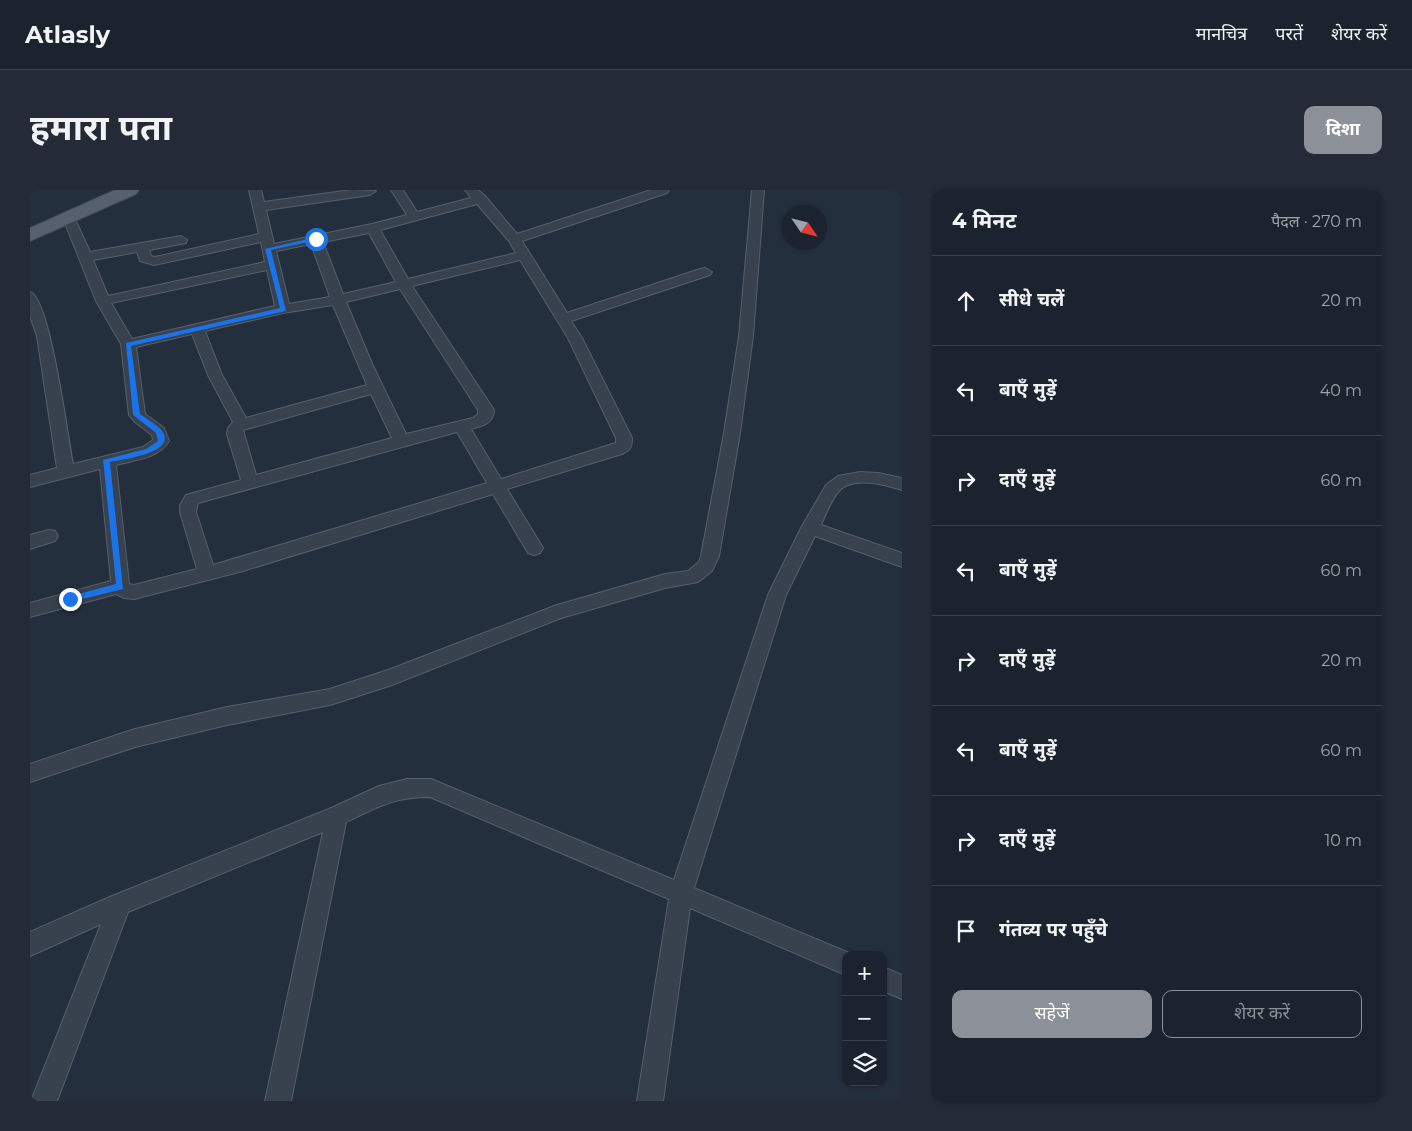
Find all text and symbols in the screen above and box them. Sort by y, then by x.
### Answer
text: Atlasly [25,20,110,49]
text: मानचित्र [1196,23,1247,45]
text: परतें [1275,23,1303,45]
text: शेयर करें [1331,23,1387,45]
text: हमारा पता [30,106,172,149]
button: दिशा [1304,106,1382,154]
north arrow [782,205,827,250]
text: 4 मिनट [952,208,1017,233]
text: पैदल · 270 m [1271,212,1362,231]
route start [305,228,328,251]
icon: ahead [952,287,980,315]
text: सीधे चलें [999,288,1064,311]
text: 20 m [1321,291,1362,310]
icon: left [952,377,980,405]
text: बाएँ मुड़ें [999,378,1056,401]
text: 40 m [1320,381,1362,400]
icon: right [952,467,980,495]
text: दाएँ मुड़ें [999,468,1055,491]
text: 60 m [1320,471,1362,490]
icon: left [952,557,980,585]
text: बाएँ मुड़ें [999,558,1056,581]
text: 60 m [1320,561,1362,580]
route end [59,588,82,611]
icon: right [952,647,980,675]
text: दाएँ मुड़ें [999,648,1055,671]
text: 20 m [1321,651,1362,670]
icon: left [952,737,980,765]
text: बाएँ मुड़ें [999,738,1056,761]
text: 60 m [1320,741,1362,760]
icon: right [952,827,980,855]
text: दाएँ मुड़ें [999,828,1055,851]
text: 10 m [1324,831,1362,850]
icon: arrive [952,917,980,945]
text: गंतव्य पर पहुँचे [999,918,1107,941]
map controls [842,951,887,1086]
button: + [842,951,887,996]
button: सहेजें [952,990,1152,1038]
button: शेयर करें [1162,990,1362,1038]
button: − [842,996,887,1041]
button: layers [842,1041,887,1086]

